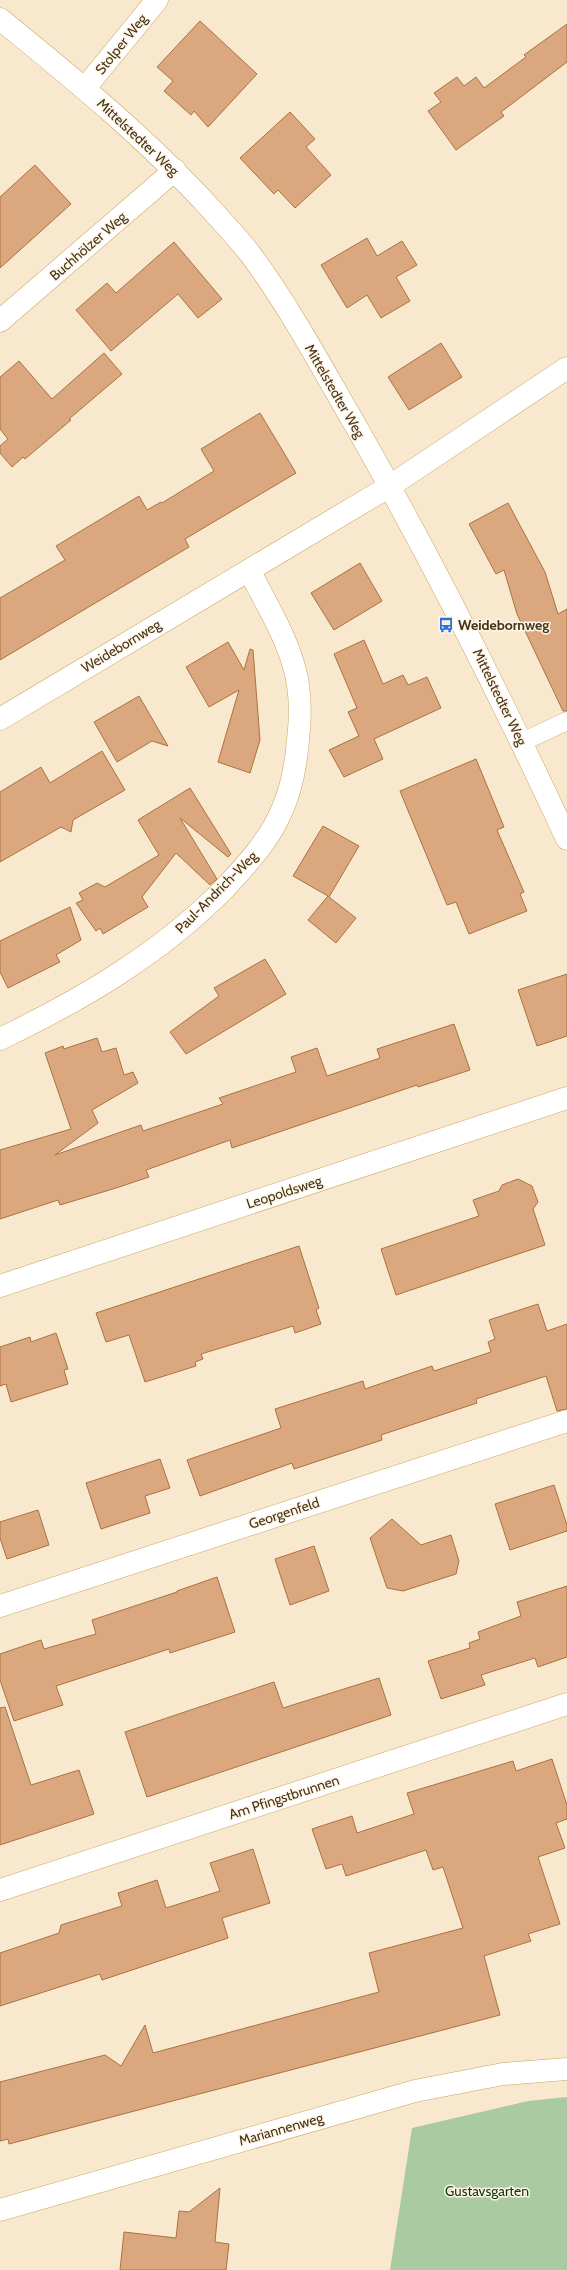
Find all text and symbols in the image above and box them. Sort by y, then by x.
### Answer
street label: Stolper Weg [91,9,152,78]
street label: Mittelstedter Weg [93,94,184,180]
street label: Buchhölzer Weg [46,207,131,284]
street label: Mittelstedter Weg [301,341,370,442]
street label: Weidebornweg [78,615,165,677]
bus stop icon: Weidebornweg [437,616,455,634]
place label: Weidebornweg [458,616,549,634]
street label: Mittelstedter Weg [469,646,532,749]
street label: Paul-Andrich-Weg [171,846,262,937]
street label: Leopoldsweg [244,1171,325,1213]
street label: Georgenfeld [246,1493,322,1533]
street label: Am Pfingstbrunnen [226,1771,342,1823]
street label: Mariannenweg [237,2108,326,2150]
park label: Gustavsgarten [445,2182,529,2200]

